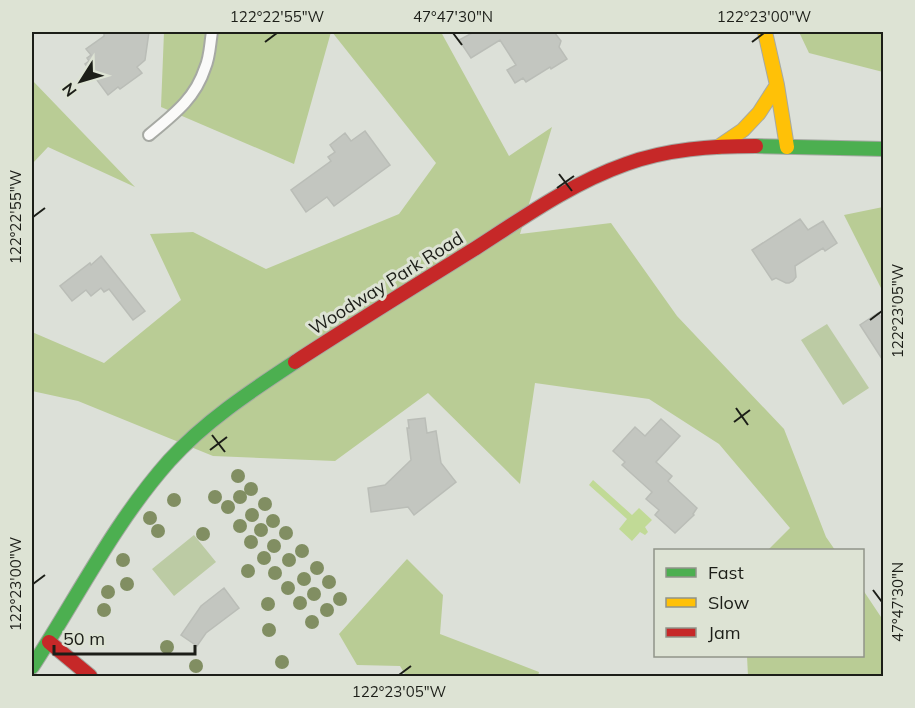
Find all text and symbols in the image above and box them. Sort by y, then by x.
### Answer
text: 122°22'55"W [230,7,325,26]
text: 47°47'30"N [413,7,493,26]
text: 122°23'00"W [717,7,812,26]
north arrow [51,51,111,111]
text: N [57,79,81,101]
text: 122°22'55"W [6,169,25,264]
street label: Woodway Park Road [305,226,467,340]
text: 122°23'05"W [888,263,907,358]
text: 122°23'00"W [6,536,25,631]
legend [654,549,864,657]
text: Fast [708,561,744,584]
text: 47°47'30"N [888,562,907,642]
text: Slow [708,591,750,614]
scale bar [54,618,195,656]
text: Jam [708,621,741,644]
text: 50 m [63,627,105,650]
text: 122°23'05"W [352,682,447,701]

